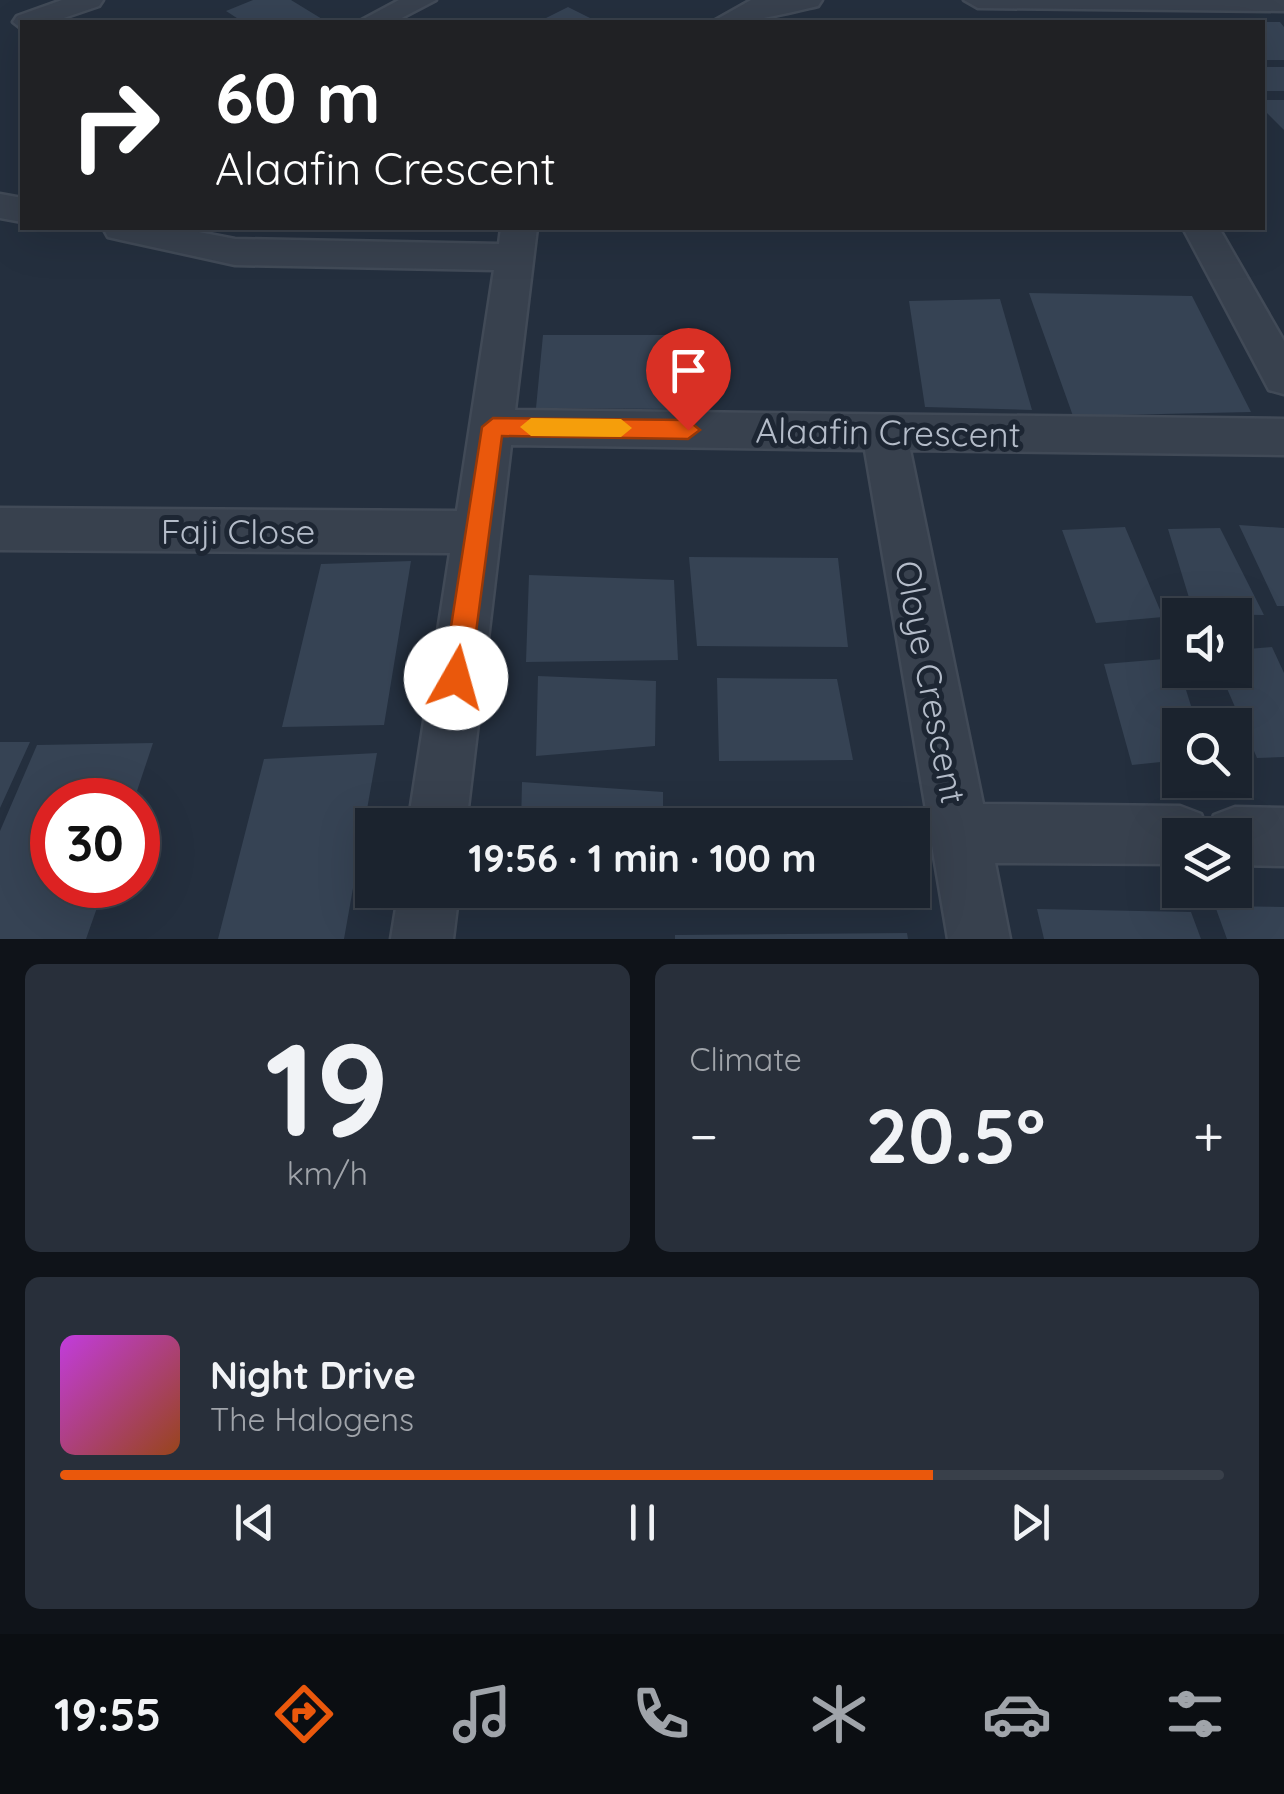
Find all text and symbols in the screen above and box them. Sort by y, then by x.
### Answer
text: 60 m [215,53,381,141]
icon: right [50,60,180,190]
text: Alaafin Crescent [215,140,556,196]
pin [646,328,731,431]
icon: arrive [661,343,716,398]
street label: Alaafin Crescent [755,408,1021,456]
street label: Faji Close [161,509,315,553]
street label: Oloye Crescent [886,557,976,807]
map controls [1162,598,1252,908]
button: sound [1162,598,1252,688]
position arrow [404,626,508,730]
button: search [1162,708,1252,798]
speed limit sign: 30 [30,778,160,908]
button: layers [1162,818,1252,908]
text: 19:56 · 1 min · 100 m [468,834,817,882]
text: 19 [265,1006,389,1169]
text: Climate [690,1039,802,1079]
text: 20.5° [866,1088,1046,1182]
text: − [690,1101,718,1170]
text: + [1193,1101,1224,1170]
text: km/h [287,1153,368,1193]
text: Night Drive [210,1351,416,1399]
text: The Halogens [210,1399,414,1439]
icon: previous [227,1495,282,1550]
icon: pause [615,1495,670,1550]
icon: next [1003,1495,1058,1550]
icon: directions [269,1679,339,1749]
icon: music [447,1679,517,1749]
icon: phone [626,1679,696,1749]
icon: climate [804,1679,874,1749]
icon: car [982,1679,1052,1749]
icon: filters [1160,1679,1230,1749]
text: 19:55 [54,1686,161,1742]

